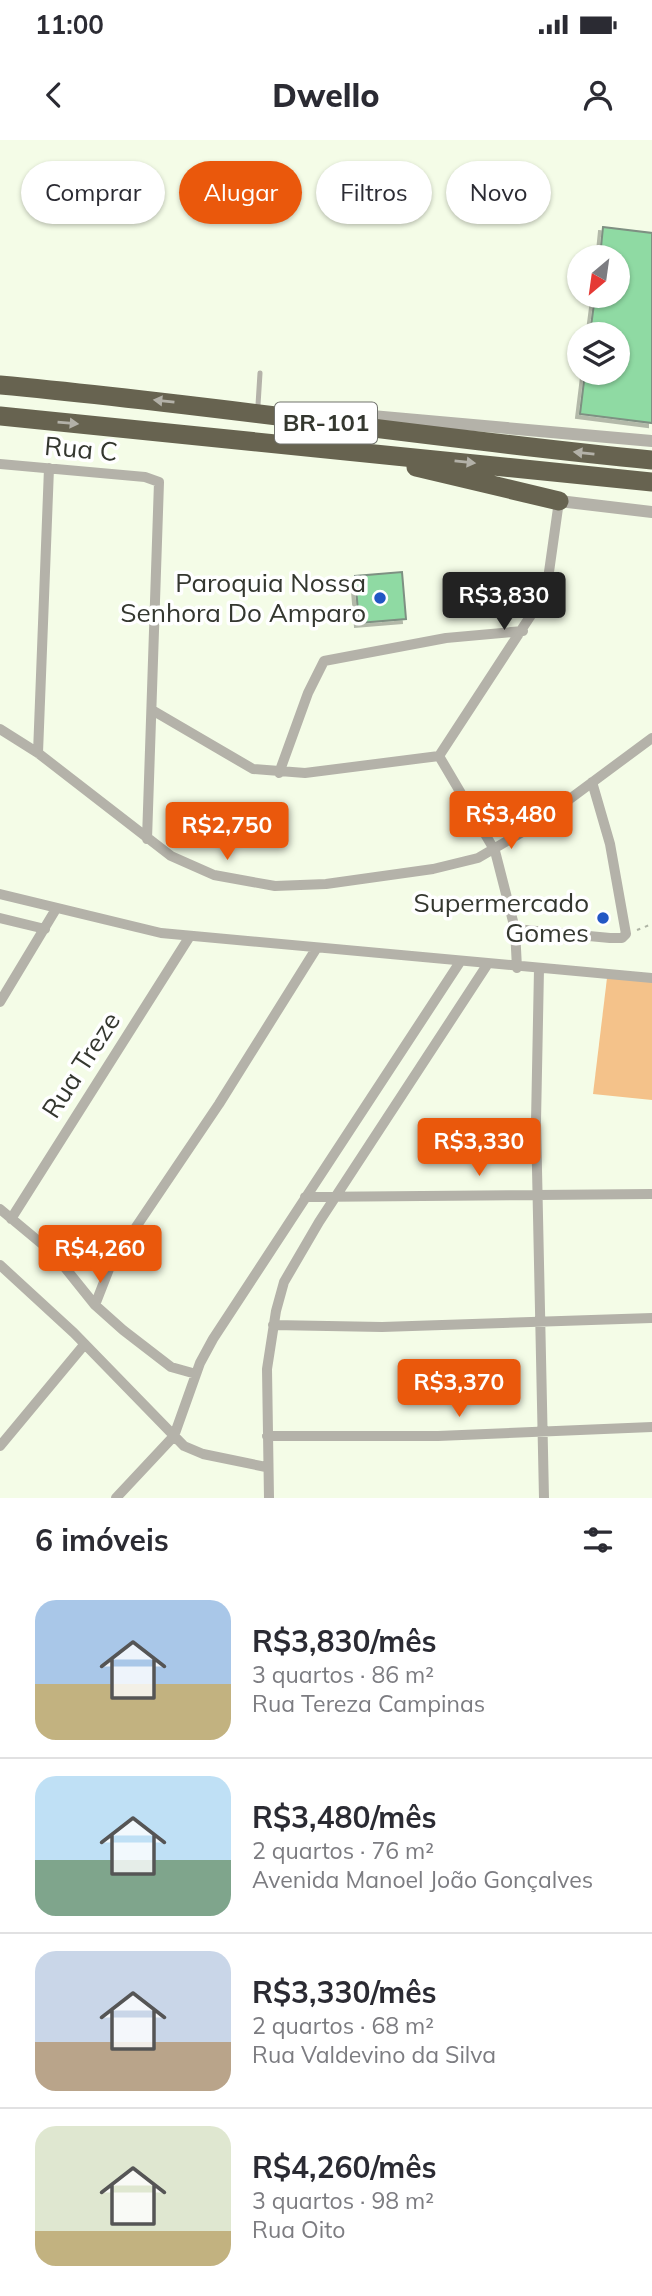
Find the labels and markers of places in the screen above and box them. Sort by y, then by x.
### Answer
place label: Paroquia Nossa Senhora Do Amparo [120,566,366,629]
pin: R$3,830 [439,573,569,632]
marker: Paroquia Nossa Senhora Do Amparo [372,590,388,606]
pin: R$3,480 [446,792,576,851]
pin: R$2,750 [162,802,292,862]
place label: Supermercado Gomes [414,886,589,949]
marker: Supermercado Gomes [595,910,611,926]
pin: R$3,330 [414,1118,544,1178]
pin: R$4,260 [35,1226,165,1285]
pin: R$3,370 [394,1360,524,1419]

